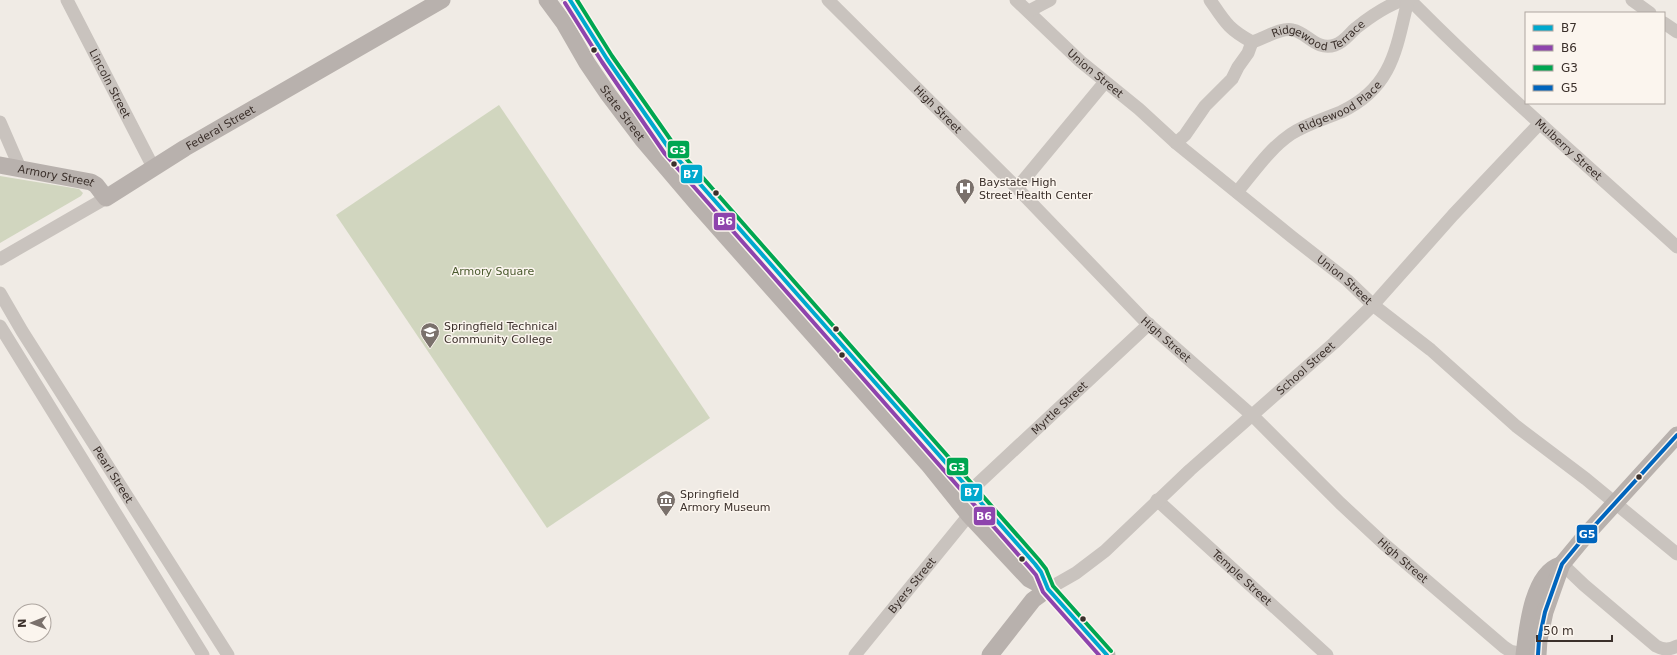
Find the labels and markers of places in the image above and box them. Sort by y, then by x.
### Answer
unlabelled marker [589,45,599,55]
unlabelled marker [669,159,679,169]
place label: Baystate High Street Health Center [979,176,1093,202]
hospital icon: Baystate High Street Health Center [954,177,976,205]
unlabelled marker [711,188,721,198]
place label: Springfield Technical Community College [444,320,557,346]
school or university icon: Springfield Technical Community College [419,321,441,349]
unlabelled marker [831,324,841,334]
unlabelled marker [837,350,847,360]
unlabelled marker [1634,472,1644,482]
place label: Springfield Armory Museum [680,488,770,514]
museum icon: Springfield Armory Museum [655,489,677,517]
unlabelled marker [1017,554,1027,564]
unlabelled marker [1078,614,1088,624]

